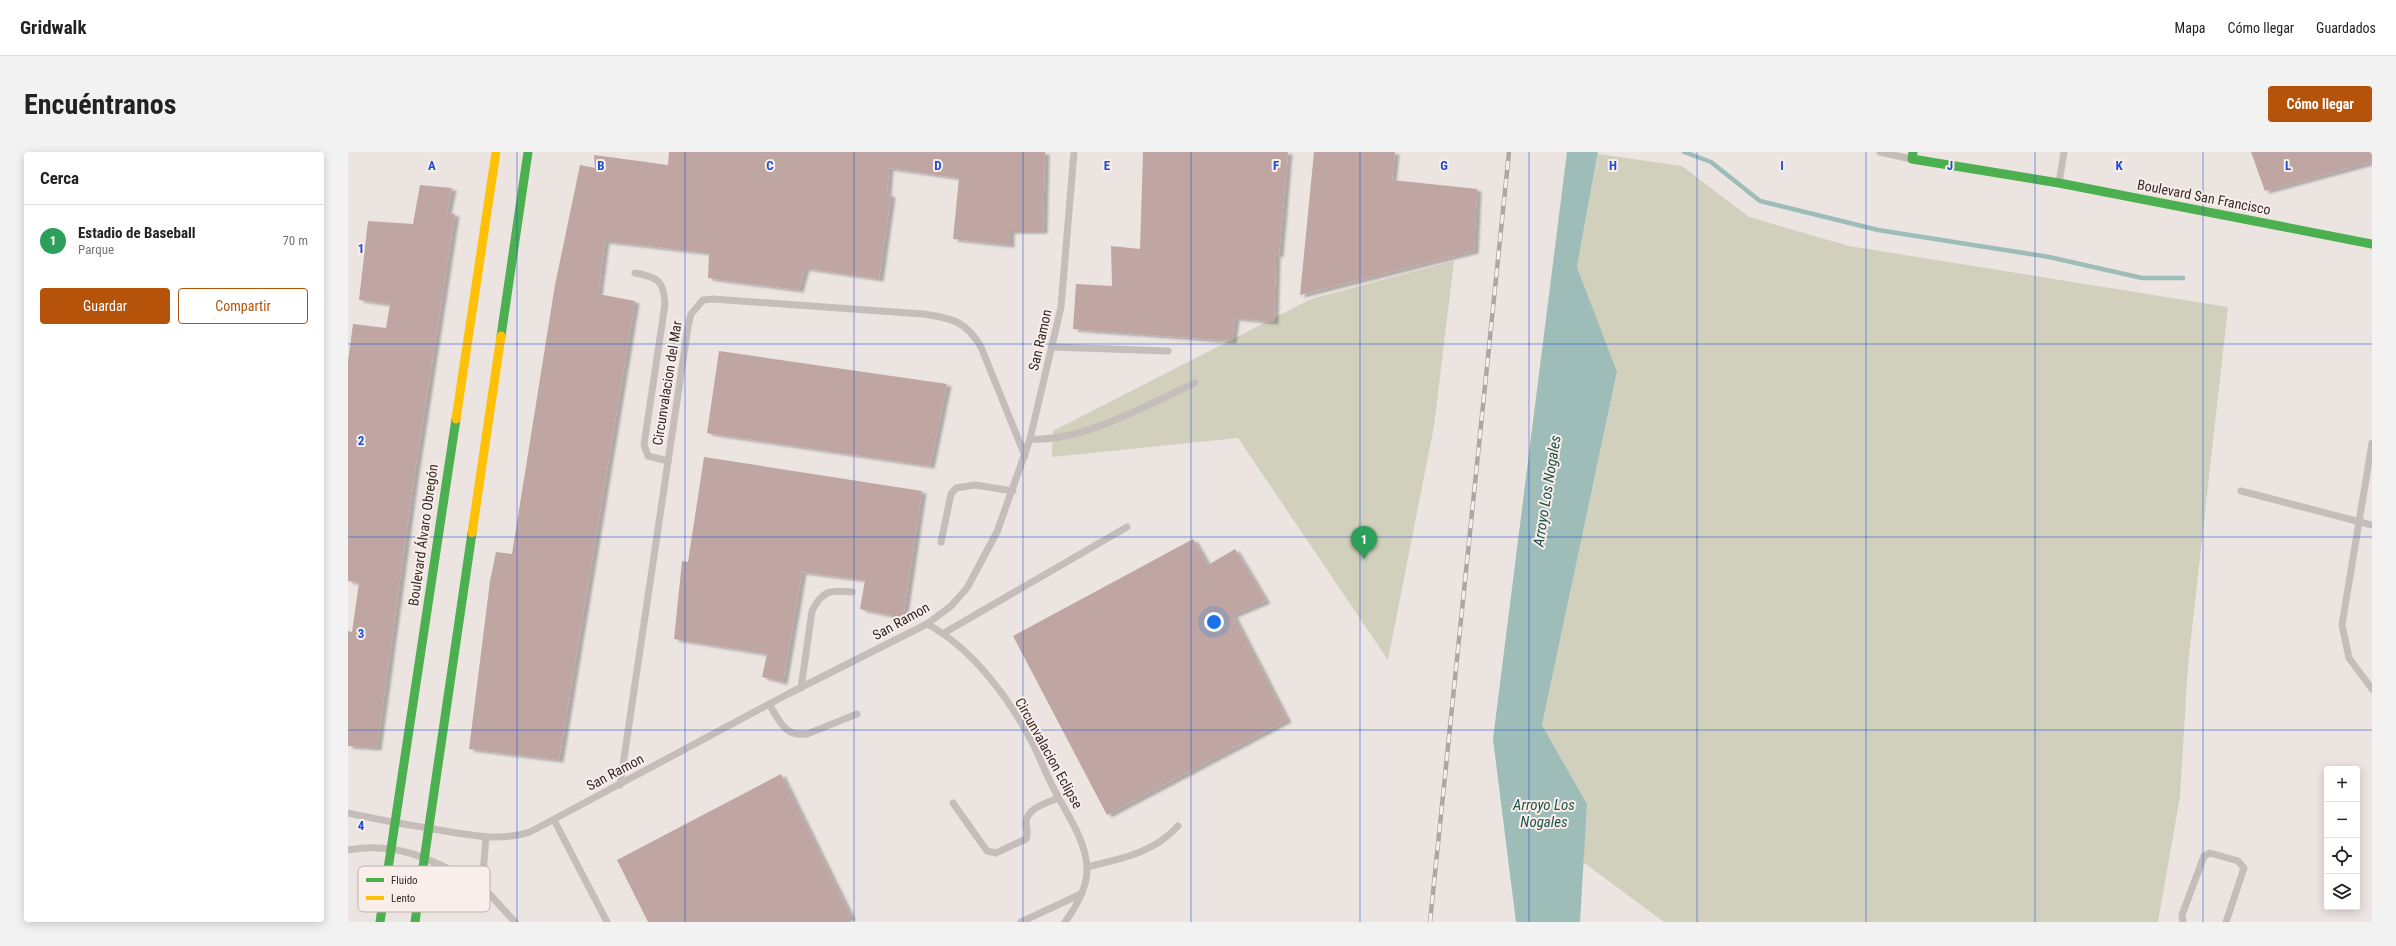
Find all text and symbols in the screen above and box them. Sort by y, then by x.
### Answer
text: Gridwalk [20,16,86,39]
text: Mapa [2175,20,2206,36]
text: Cómo llegar [2228,20,2294,36]
text: Guardados [2316,20,2376,36]
button: Cómo llegar [2268,86,2372,122]
text: Encuéntranos [24,88,176,121]
text: A [428,158,436,173]
text: B [597,158,605,173]
text: C [766,158,774,173]
text: D [934,158,942,173]
text: E [1104,158,1111,173]
text: F [1273,158,1279,173]
text: G [1440,158,1448,173]
text: H [1609,158,1617,173]
text: I [1780,158,1784,173]
text: J [1947,158,1953,173]
text: K [2115,158,2123,173]
text: L [2285,158,2291,173]
text: Cerca [40,168,79,188]
street label: Boulevard San Francisco [2136,176,2272,218]
text: Estadio de Baseball [78,224,196,242]
text: 1 [50,233,56,248]
text: 70 m [282,233,308,248]
text: 1 [358,241,364,256]
text: Parque [78,242,114,257]
button: Guardar [40,288,170,324]
button: Compartir [178,288,308,324]
street label: San Ramon [1025,308,1055,372]
street label: Circunvalacion del Mar [649,320,685,446]
text: 2 [358,433,365,448]
water label: Arroyo Los Nogales [1529,434,1565,549]
street label: Boulevard Álvaro Obregón [404,463,441,607]
pin: 1 [1351,526,1377,559]
street label: San Ramon [870,599,932,643]
your location [1204,612,1224,632]
text: 3 [358,626,364,641]
street label: Circunvalacion Eclipse [1012,695,1086,812]
street label: San Ramon [584,750,646,794]
map controls [2324,766,2360,910]
button: + [2324,766,2360,802]
water label: Arroyo Los Nogales [1512,796,1575,831]
button: − [2324,802,2360,838]
text: 4 [358,818,365,833]
button: locate [2324,838,2360,874]
legend [358,866,490,912]
text: Fluido [391,874,418,887]
button: layers [2324,874,2360,910]
text: Lento [391,892,416,905]

